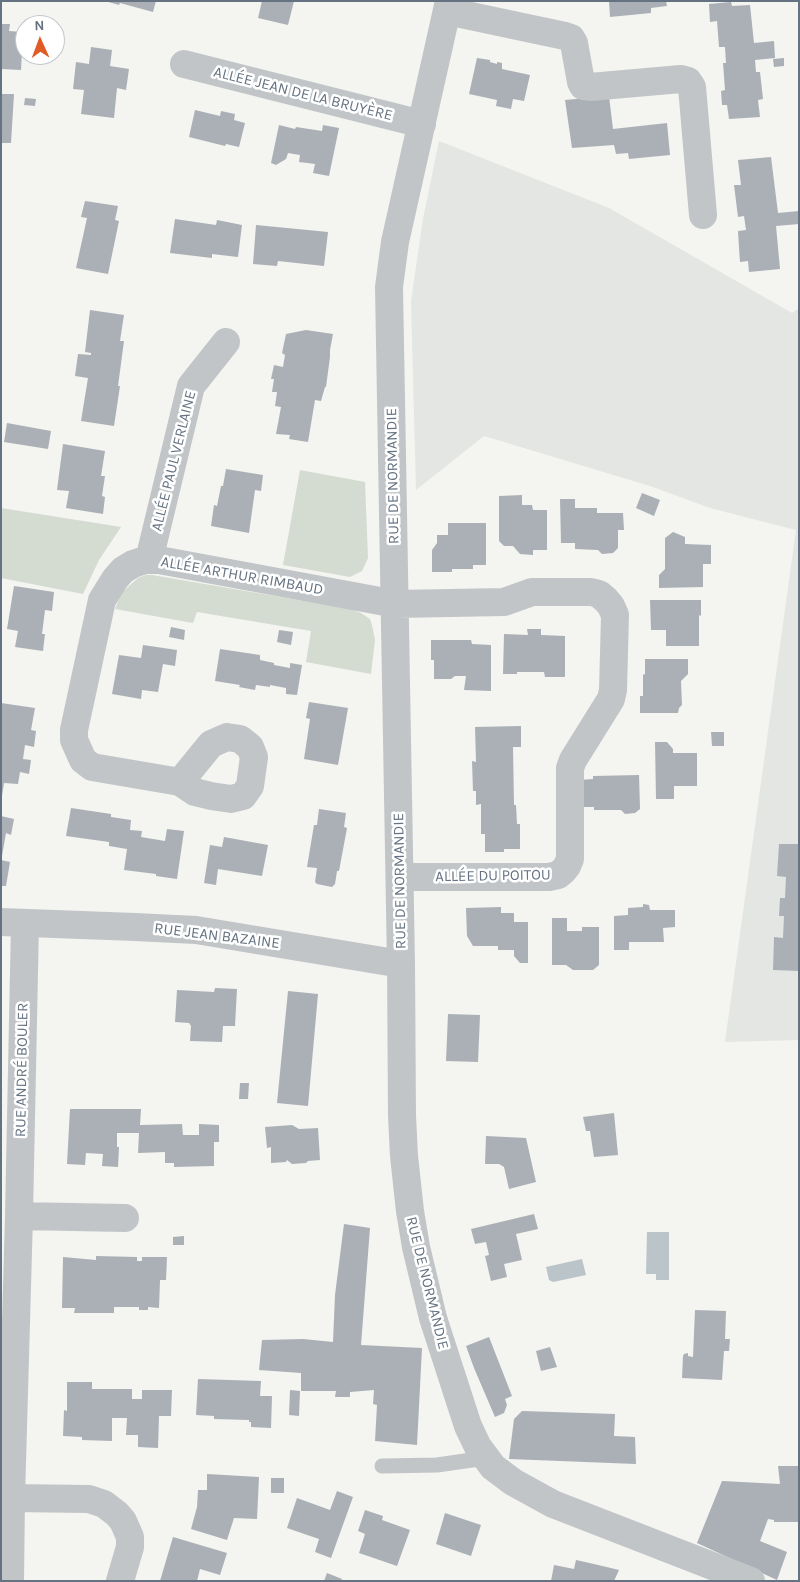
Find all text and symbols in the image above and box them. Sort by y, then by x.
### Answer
north arrow [15,15,65,65]
text: N [34,17,45,34]
street label: ALLÉE JEAN DE LA BRUYÈRE [212,63,394,125]
street label: ALLÉE PAUL VERLAINE [148,389,200,533]
street label: RUE DE NORMANDIE [383,408,403,544]
street label: ALLÉE ARTHUR RIMBAUD [159,553,325,599]
street label: RUE DE NORMANDIE [390,813,410,949]
street label: ALLÉE DU POITOU [435,866,551,886]
street label: RUE JEAN BAZAINE [153,919,281,953]
street label: RUE ANDRÉ BOULER [12,1003,32,1137]
street label: RUE DE NORMANDIE [402,1215,452,1351]

